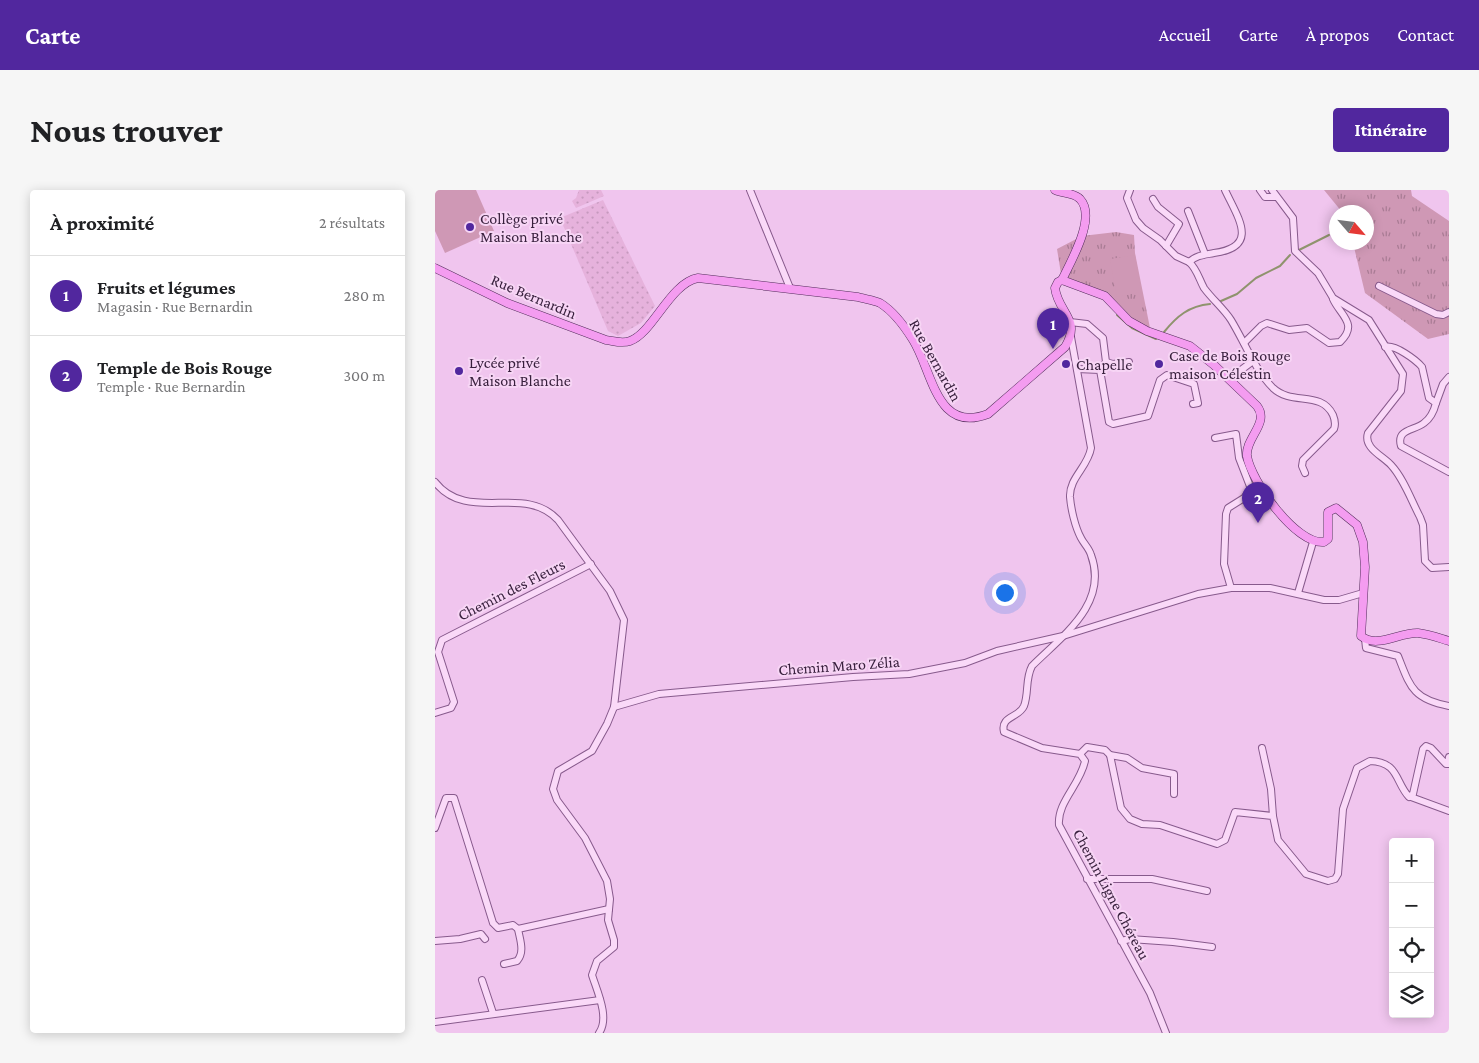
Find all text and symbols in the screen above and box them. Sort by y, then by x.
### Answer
text: Carte [25,22,80,49]
text: Accueil [1159,25,1211,45]
text: Carte [1239,25,1278,45]
text: À propos [1306,25,1369,45]
text: Contact [1397,25,1454,45]
button: Itinéraire [1333,108,1449,152]
text: Nous trouver [30,111,223,150]
north arrow [1329,205,1374,250]
place label: Collège privé Maison Blanche [480,210,582,245]
text: À proximité [50,211,154,235]
text: 2 résultats [319,214,385,231]
marker: Collège privé Maison Blanche [464,221,476,233]
street label: Rue Bernardin [489,271,579,322]
text: Fruits et légumes [97,277,235,298]
text: 1 [63,287,69,304]
text: 280 m [344,287,385,304]
text: Magasin · Rue Bernardin [97,298,253,315]
pin: 1 [1037,308,1069,349]
street label: Rue Bernardin [906,316,965,405]
place label: Case de Bois Rouge maison Célestin [1169,347,1290,382]
place label: Lycée privé Maison Blanche [469,354,571,389]
place label: Chapelle [1076,356,1132,374]
text: Temple de Bois Rouge [97,357,272,378]
marker: Chapelle [1060,358,1072,370]
marker: Case de Bois Rouge maison Célestin [1153,358,1165,370]
marker: Lycée privé Maison Blanche [453,365,465,377]
text: 2 [62,367,70,384]
text: 300 m [343,367,385,384]
text: Temple · Rue Bernardin [97,378,246,395]
pin: 2 [1242,482,1274,523]
street label: Chemin des Fleurs [455,555,568,624]
your location [992,580,1018,606]
street label: Chemin Maro Zélia [778,653,901,678]
street label: Chemin Ligne Chéreau [1069,826,1153,963]
map controls [1389,838,1434,1018]
button: + [1389,838,1434,883]
button: − [1389,883,1434,928]
button: locate [1389,928,1434,973]
button: layers [1389,973,1434,1018]

